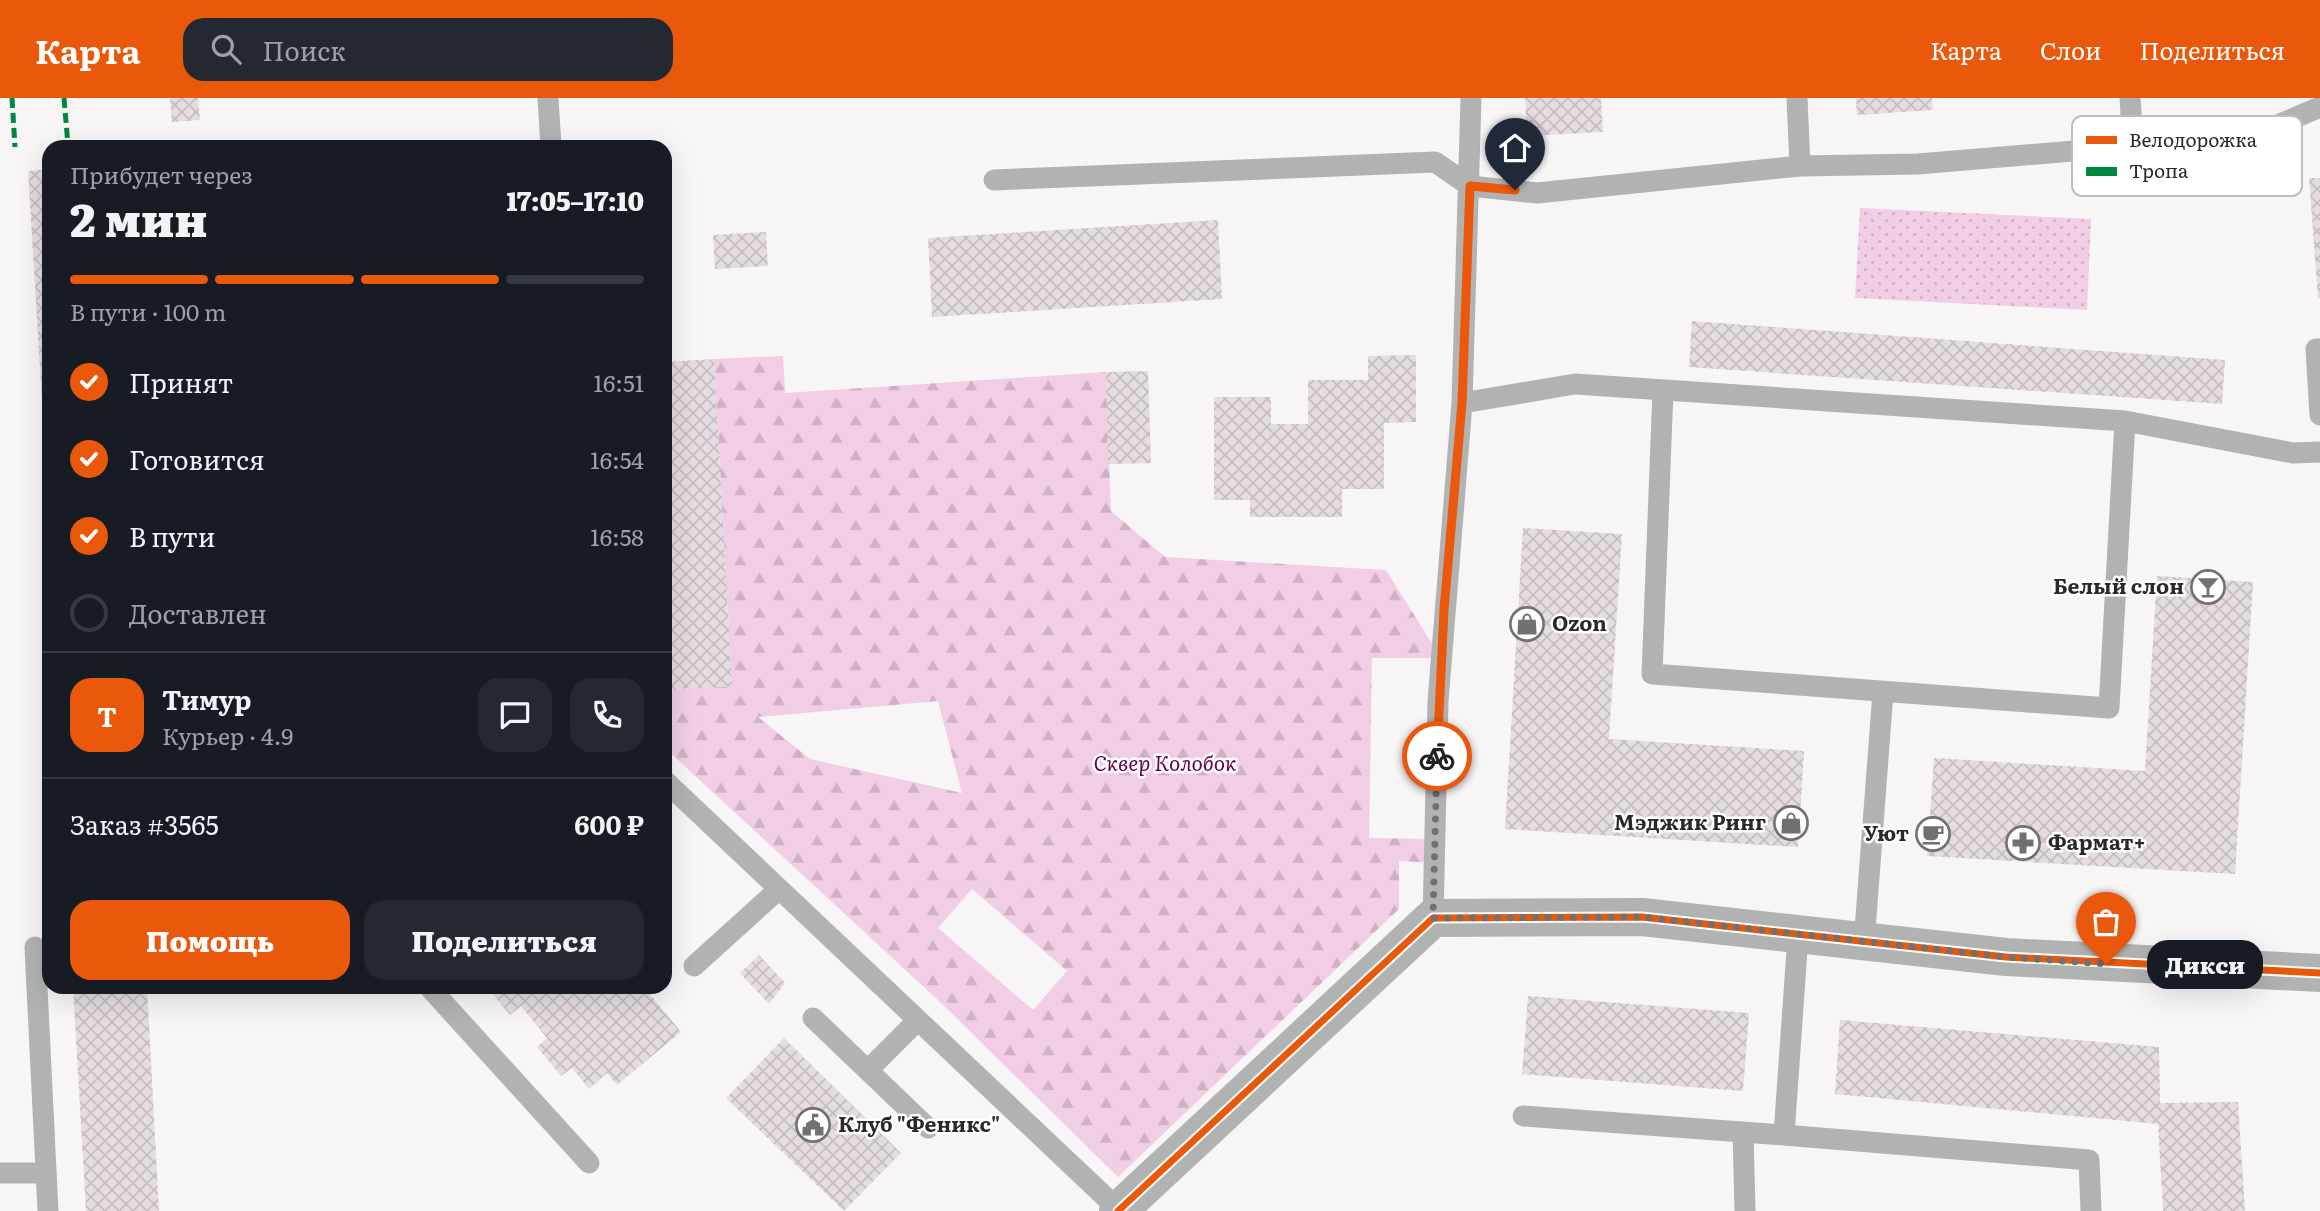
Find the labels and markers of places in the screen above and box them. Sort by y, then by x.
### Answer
pin [1485,118,1545,190]
bar icon: Белый слон [2189,568,2227,606]
place label: Белый слон [2053,569,2184,600]
shop icon: Ozon [1508,605,1546,643]
place label: Ozon [1552,606,1607,637]
shop icon: Мэджик Ринг [1772,804,1810,842]
place label: Мэджик Ринг [1614,805,1766,836]
cafe icon: Уют [1914,815,1952,853]
place label: Уют [1864,816,1909,847]
pharmacy icon: Фармат+ [2004,824,2042,862]
place label: Фармат+ [2048,825,2146,856]
pin [2076,892,2136,964]
callout: Дикси [2148,940,2264,988]
public building icon: Клуб "Феникс" [794,1106,832,1144]
place label: Клуб "Феникс" [838,1107,1000,1138]

